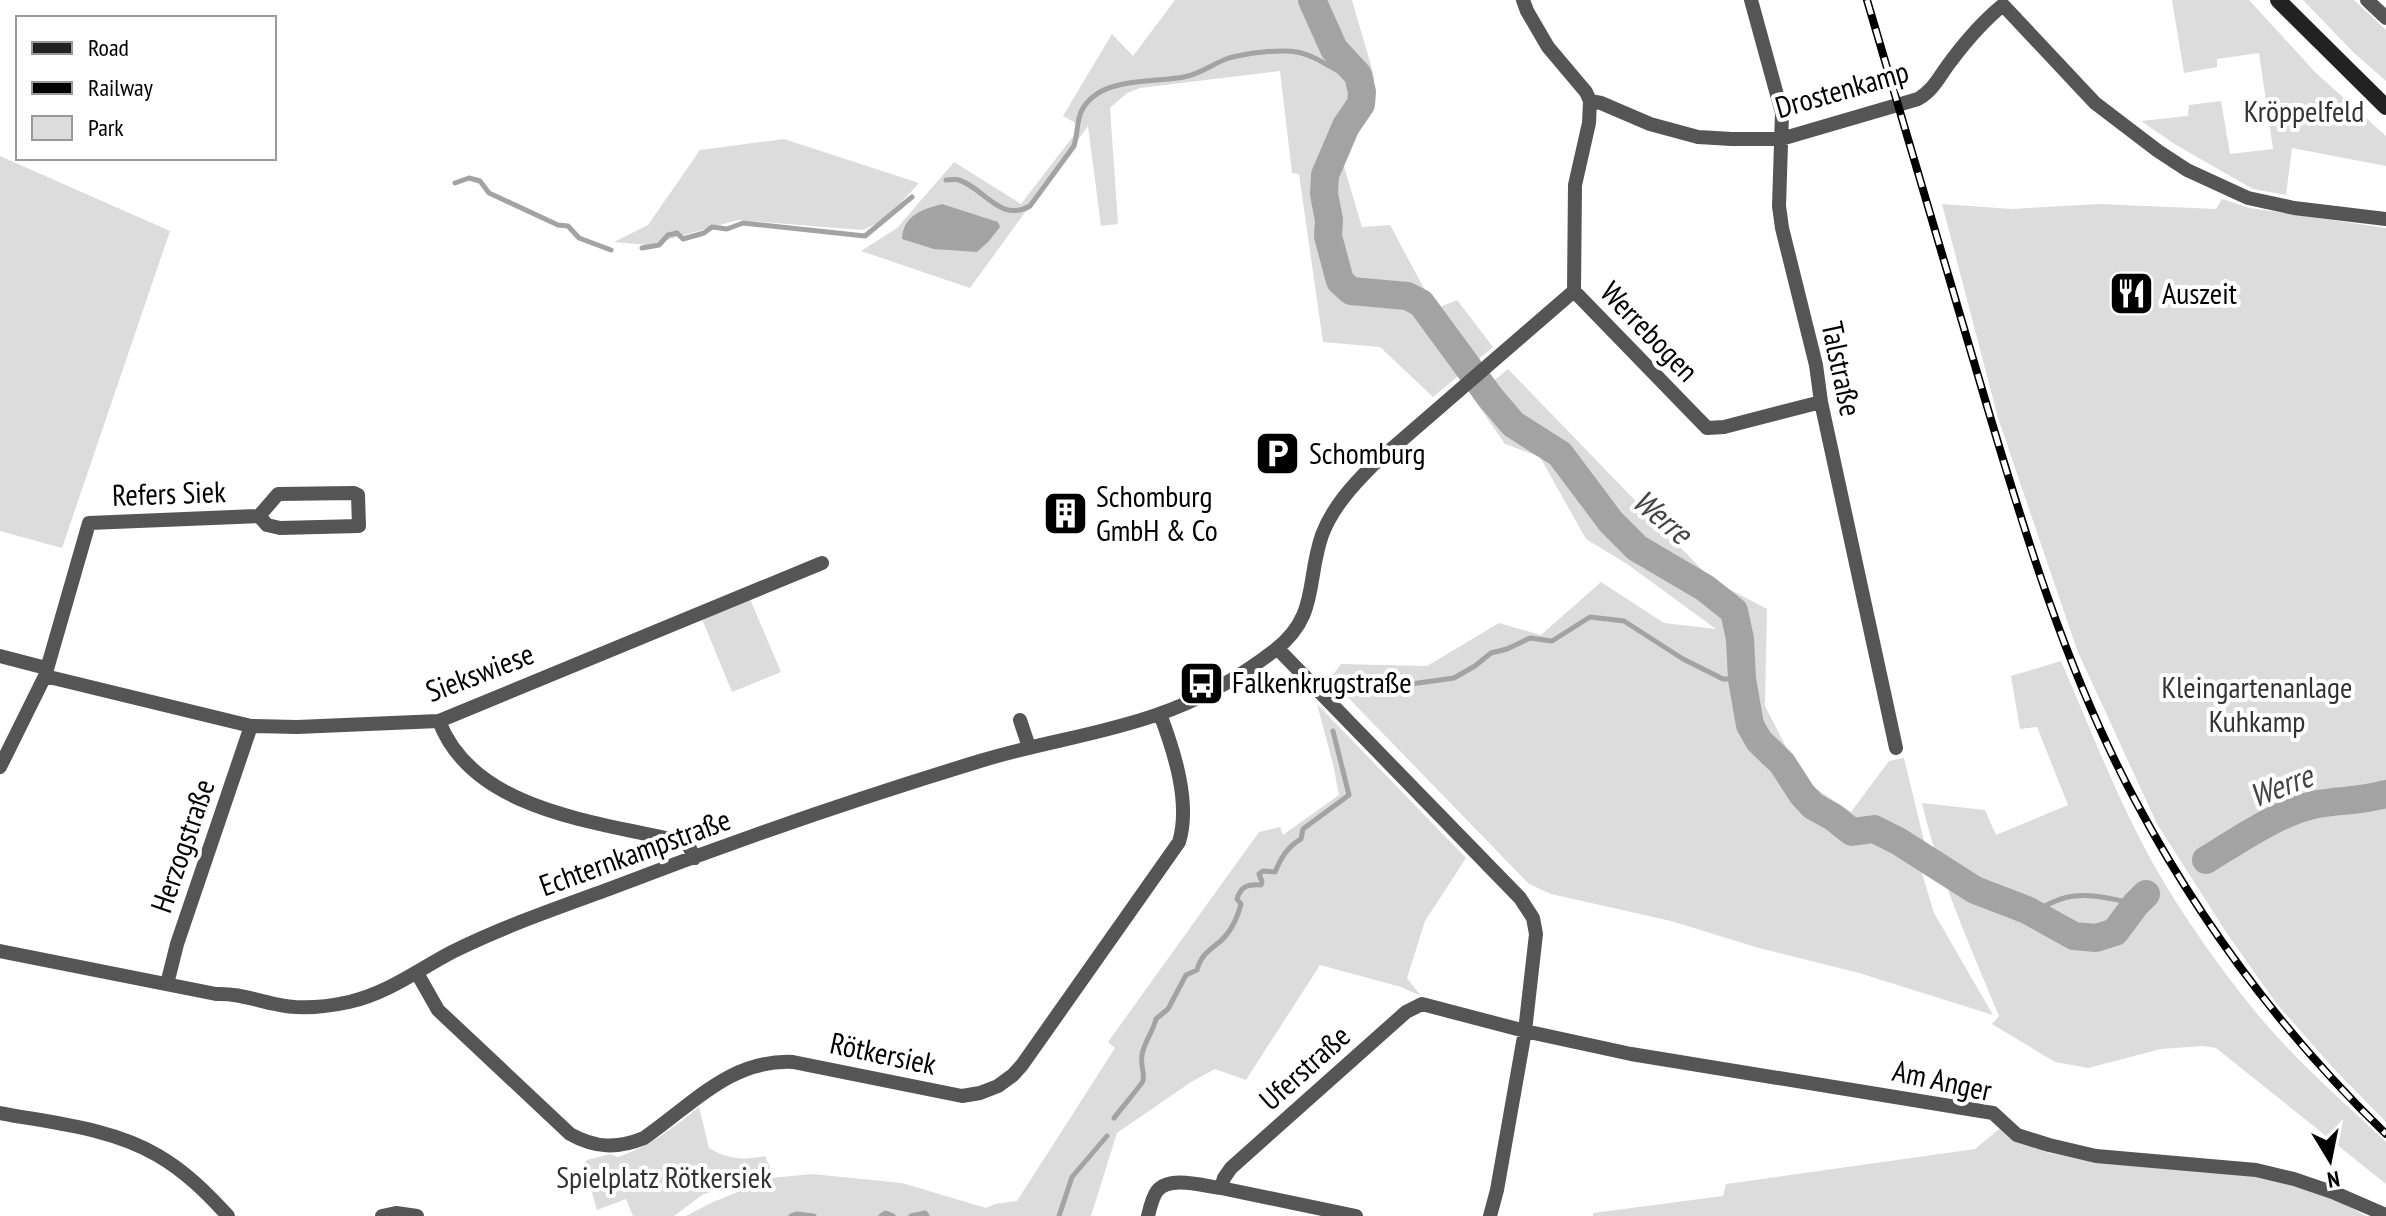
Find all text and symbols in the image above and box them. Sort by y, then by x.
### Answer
legend [16,16,276,160]
text: Road [88,32,129,63]
street label: Drostenkamp [1770,51,1913,126]
text: Railway [88,72,153,103]
park label: Kröppelfeld [2244,91,2364,130]
text: Park [88,112,124,143]
restaurant icon: Auszeit [2107,270,2155,318]
street label: Werrebogen [1593,273,1707,389]
place label: Auszeit [2162,273,2238,312]
street label: Talstraße [1813,318,1871,419]
parking icon: Schomburg [1254,430,1302,478]
place label: Schomburg [1309,433,1425,472]
street label: Refers Siek [112,471,227,514]
place label: Schomburg GmbH & Co [1096,476,1218,549]
water label: Werre [1625,479,1702,554]
building icon: Schomburg GmbH & Co [1041,490,1089,538]
street label: Siekswiese [420,633,539,710]
bus stop icon: Falkenkrugstraße [1177,659,1225,707]
place label: Falkenkrugstraße [1232,662,1412,701]
park label: Kleingartenanlage Kuhkamp [2162,667,2352,740]
water label: Werre [2243,753,2320,816]
street label: Herzogstraße [141,774,223,917]
street label: Echternkampstraße [534,799,735,904]
street label: Uferstraße [1250,1016,1358,1118]
street label: Rötkersiek [827,1022,940,1083]
street label: Am Anger [1889,1050,1996,1109]
north arrow [2290,1120,2370,1200]
park label: Spielplatz Rötkersiek [556,1157,772,1196]
text: N [2325,1165,2342,1195]

